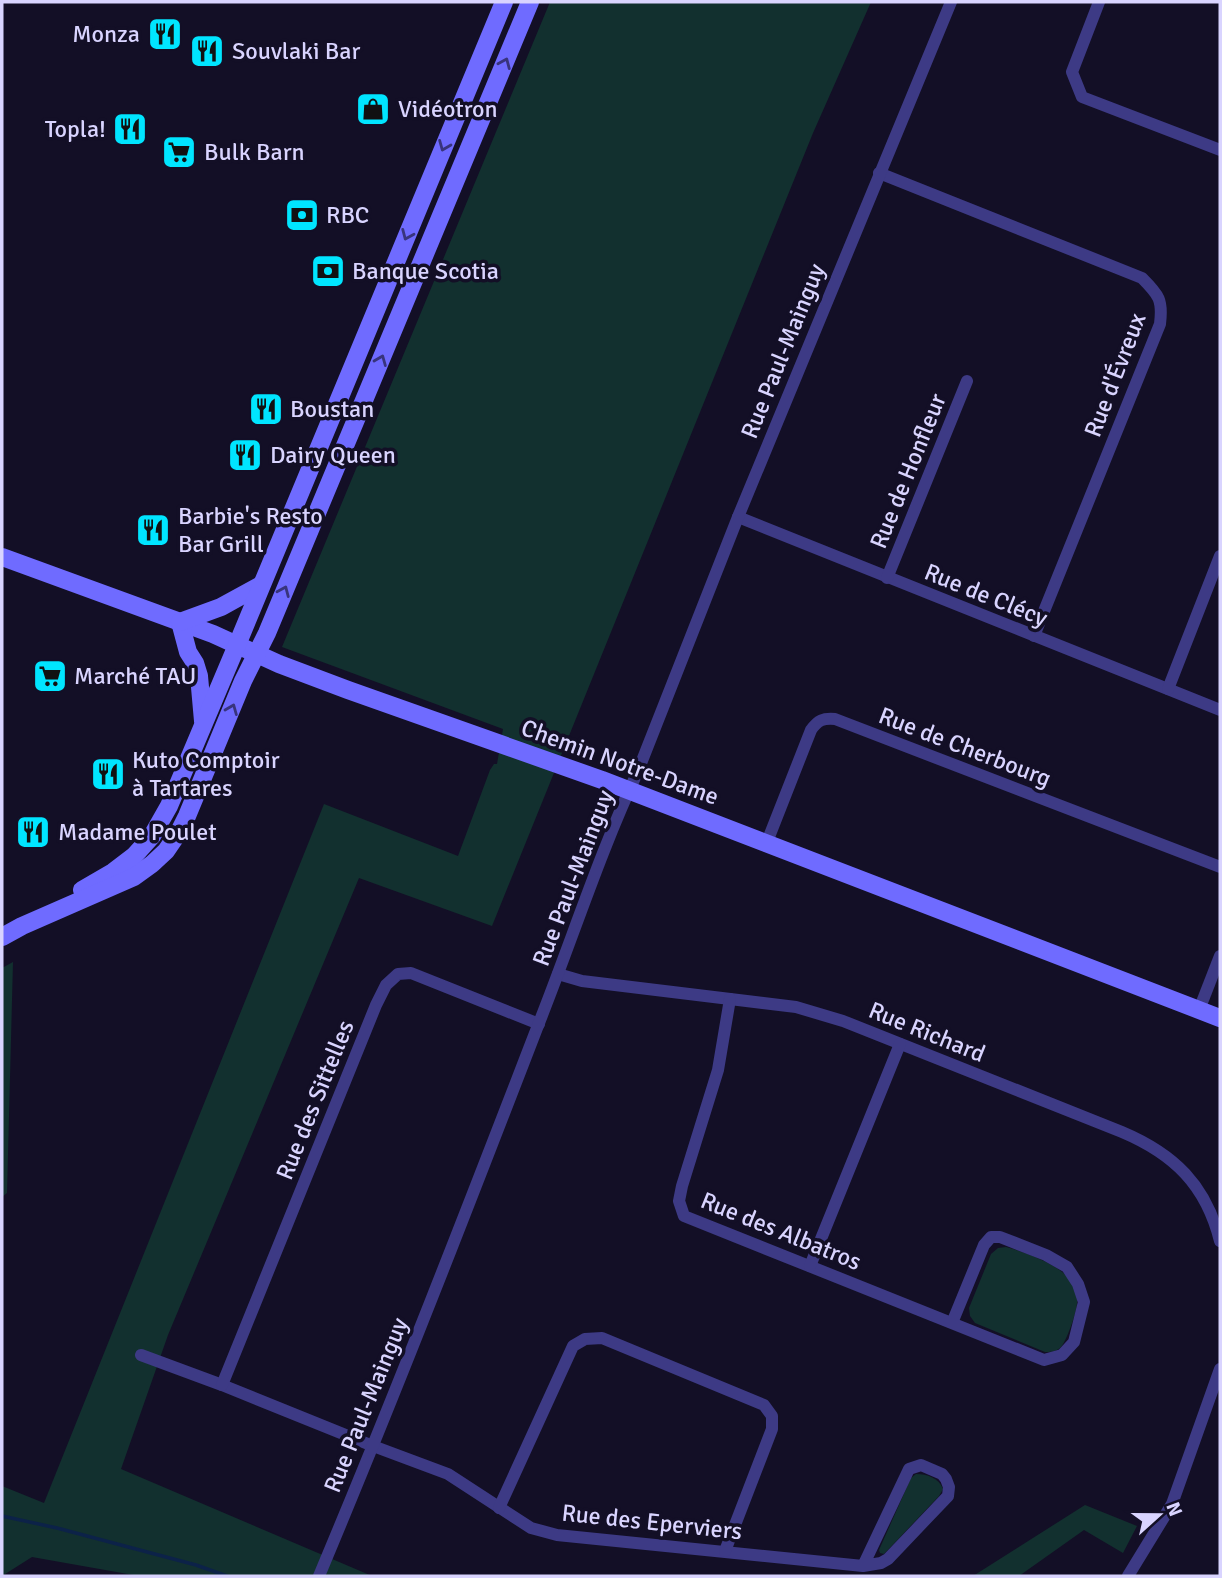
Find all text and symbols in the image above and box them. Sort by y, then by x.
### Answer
restaurant icon: Monza [146,15,184,53]
place label: Monza [72,19,140,49]
restaurant icon: Souvlaki Bar [188,32,226,70]
place label: Souvlaki Bar [232,36,360,66]
one-way arrow [496,58,510,70]
shop icon: Vidéotron [354,90,392,128]
place label: Vidéotron [398,94,498,124]
restaurant icon: Topla! [111,110,149,148]
place label: Topla! [45,114,106,144]
supermarket icon: Bulk Barn [160,133,198,171]
place label: Bulk Barn [204,137,305,167]
one-way arrow [438,139,452,151]
bank icon: RBC [283,196,321,234]
place label: RBC [326,200,369,230]
one-way arrow [401,228,415,240]
bank icon: Banque Scotia [309,252,347,290]
place label: Banque Scotia [352,256,499,286]
street label: Rue Paul-Mainguy [734,259,832,443]
street label: Rue d'Évreux [1078,309,1152,441]
one-way arrow [372,355,386,367]
street label: Rue de Honfleur [863,389,953,553]
restaurant icon: Boustan [247,390,285,428]
place label: Boustan [290,394,374,424]
restaurant icon: Dairy Queen [226,436,264,474]
place label: Dairy Queen [270,440,396,470]
place label: Barbie's Resto Bar Grill [178,501,323,559]
restaurant icon: Barbie's Resto Bar Grill [134,511,172,549]
street label: Rue de Clécy [920,557,1052,633]
one-way arrow [276,586,290,598]
supermarket icon: Marché TAU [31,657,69,695]
place label: Marché TAU [74,661,196,691]
street label: Rue de Cherbourg [875,700,1055,794]
one-way arrow [223,704,237,716]
street label: Chemin Notre-Dame [517,712,723,812]
place label: Kuto Comptoir à Tartares [132,745,280,803]
restaurant icon: Kuto Comptoir à Tartares [89,755,127,793]
street label: Rue Paul-Mainguy [526,786,620,970]
restaurant icon: Madame Poulet [14,813,52,851]
place label: Madame Poulet [58,817,217,847]
street label: Rue Richard [864,995,990,1069]
street label: Rue des Sittelles [269,1016,361,1184]
street label: Rue des Albatros [696,1185,866,1277]
street label: Rue Paul-Mainguy [317,1313,415,1497]
north arrow [1124,1480,1194,1550]
street label: Rue des Eperviers [560,1498,744,1546]
text: N [1160,1499,1188,1520]

